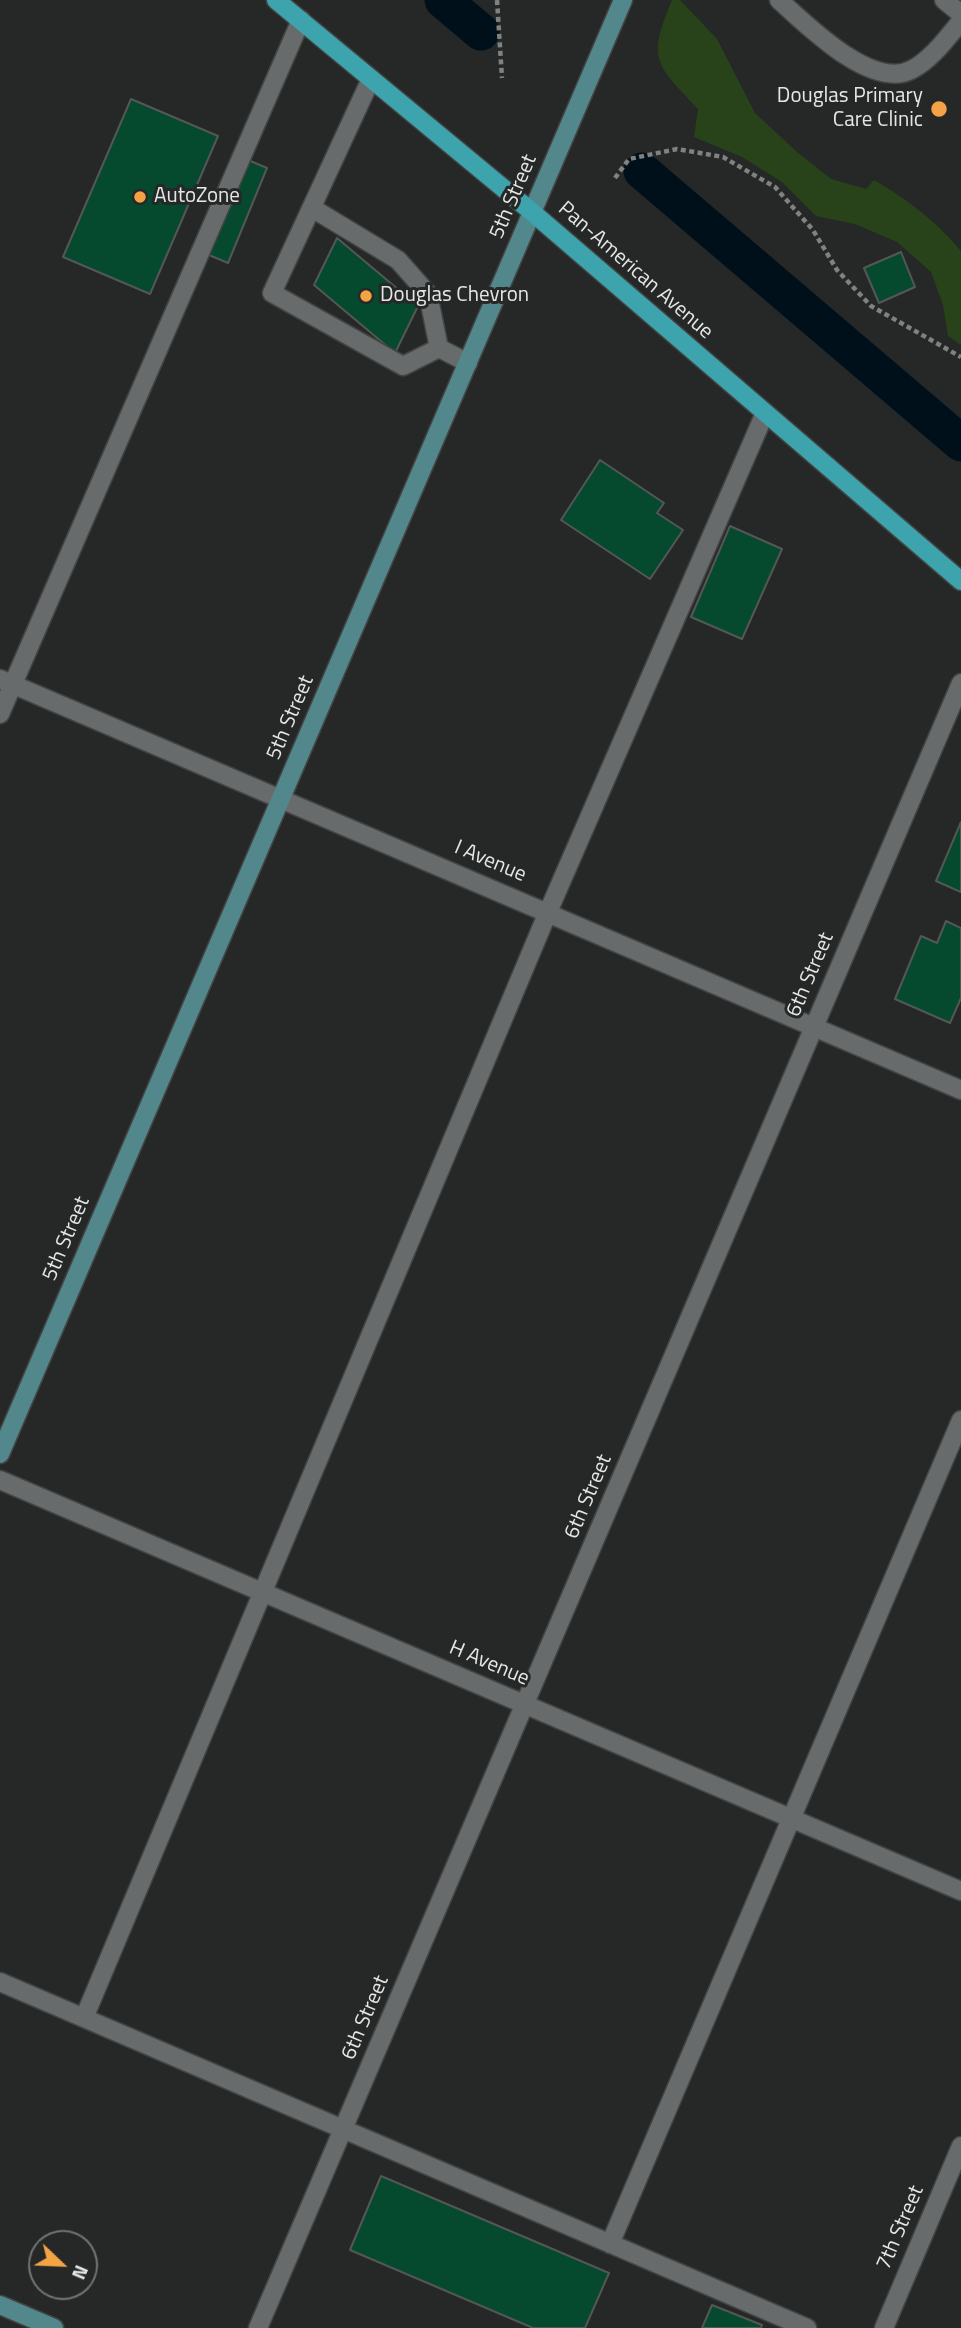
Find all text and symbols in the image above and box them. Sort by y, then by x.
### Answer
place label: Douglas Primary Care Clinic [777,84,923,134]
marker: Douglas Primary Care Clinic [929,99,949,119]
street label: 5th Street [485,151,543,243]
place label: AutoZone [154,184,240,210]
marker: AutoZone [132,189,148,205]
street label: Pan-American Avenue [552,197,718,345]
place label: Douglas Chevron [380,283,529,309]
marker: Douglas Chevron [358,288,374,304]
street label: 5th Street [262,672,320,764]
street label: I Avenue [450,836,530,888]
street label: 6th Street [782,929,840,1021]
street label: 5th Street [38,1193,96,1285]
street label: 6th Street [560,1451,618,1543]
street label: H Avenue [445,1636,533,1692]
street label: 6th Street [337,1972,395,2064]
street label: 7th Street [872,2182,930,2274]
north arrow [28,2230,98,2300]
text: N [65,2261,97,2284]

